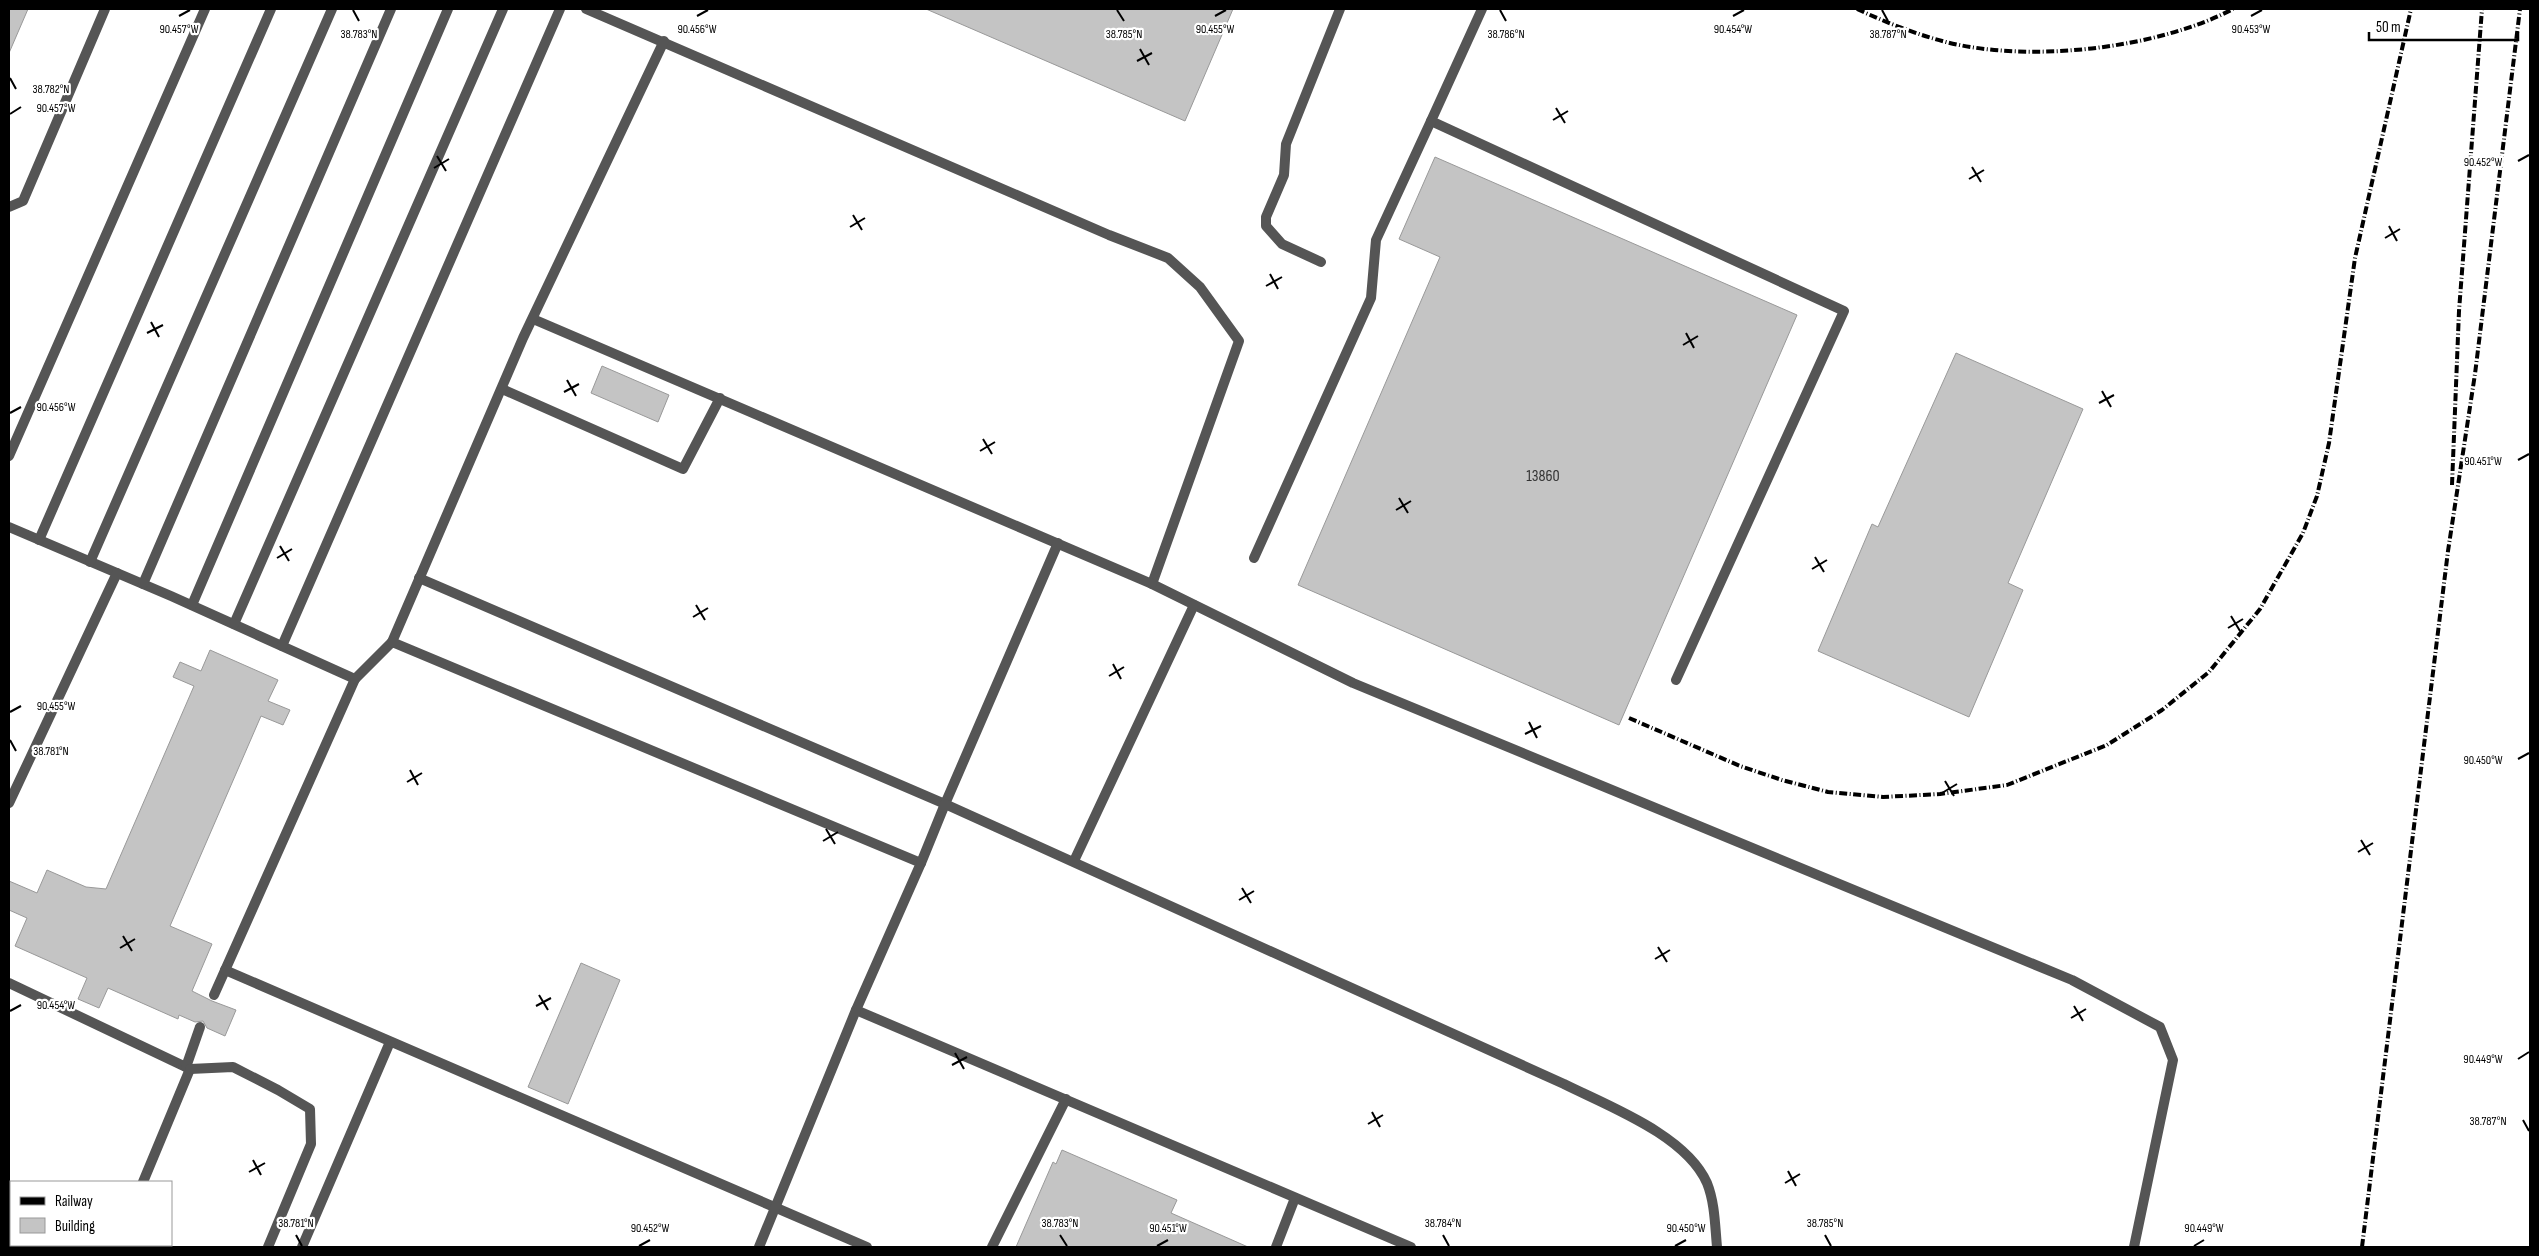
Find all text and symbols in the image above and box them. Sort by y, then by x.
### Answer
scale bar [2369,10,2518,42]
text: 50 m [2376,18,2401,37]
text: 90.457°W [160,22,199,37]
text: 90.456°W [677,22,717,37]
text: 90.455°W [1196,22,1234,37]
text: 90.454°W [1714,22,1752,37]
text: 90.453°W [2232,22,2271,37]
text: 38.783°N [341,27,377,42]
text: 38.785°N [1106,27,1142,42]
text: 38.786°N [1487,27,1525,42]
text: 38.787°N [1869,27,1907,42]
text: 38.782°N [33,82,69,97]
text: 90.457°W [37,101,76,116]
text: 90.452°W [2464,155,2503,170]
text: 90.456°W [36,400,76,415]
text: 90.451°W [2464,454,2502,469]
house number: 13860 [1526,467,1560,486]
text: 90.455°W [37,699,75,714]
text: 38.781°N [33,744,69,759]
text: 90.450°W [2463,753,2503,768]
text: 90.454°W [37,998,75,1013]
text: 90.449°W [2463,1052,2503,1067]
text: 38.787°N [2469,1114,2507,1129]
legend [10,1181,172,1246]
text: Railway [55,1192,93,1211]
text: 38.781°N [278,1216,314,1231]
text: 38.783°N [1042,1216,1078,1231]
text: 38.784°N [1425,1216,1461,1231]
text: 38.785°N [1807,1216,1843,1231]
text: Building [55,1217,95,1236]
text: 90.452°W [631,1221,670,1236]
text: 90.451°W [1149,1221,1187,1236]
text: 90.450°W [1666,1221,1706,1236]
text: 90.449°W [2184,1221,2224,1236]

